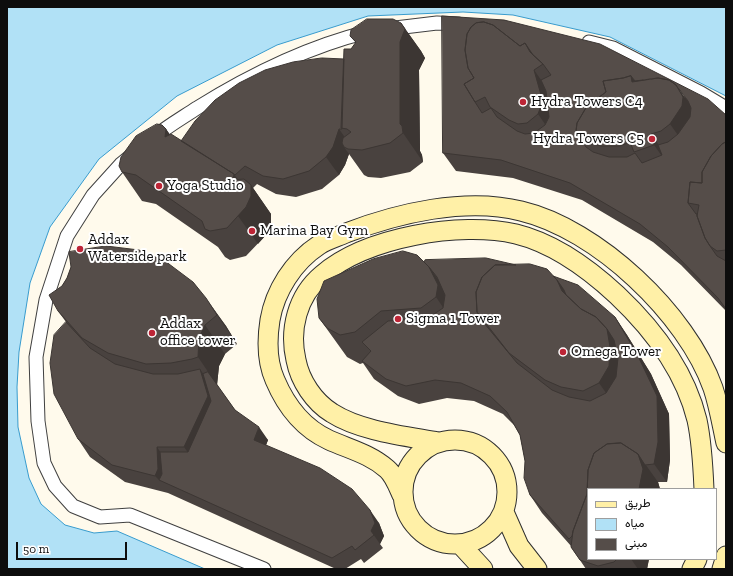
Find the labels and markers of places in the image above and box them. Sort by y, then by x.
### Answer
place label: Hydra Towers C4 [531,93,643,111]
marker: Hydra Towers C4 [518,97,528,107]
place label: Hydra Towers C5 [533,130,644,148]
marker: Hydra Towers C5 [647,134,657,144]
place label: Yoga Studio [167,177,244,195]
marker: Yoga Studio [154,181,164,191]
place label: Marina Bay Gym [260,222,368,240]
marker: Marina Bay Gym [247,226,257,236]
place label: Addax Waterside park [88,231,186,266]
marker: Addax Waterside park [75,244,85,254]
place label: Sigma 1 Tower [406,310,500,328]
marker: Sigma 1 Tower [393,314,403,324]
place label: Addax office tower [160,315,236,350]
marker: Addax office tower [147,328,157,338]
place label: Omega Tower [571,343,661,361]
marker: Omega Tower [558,347,568,357]

